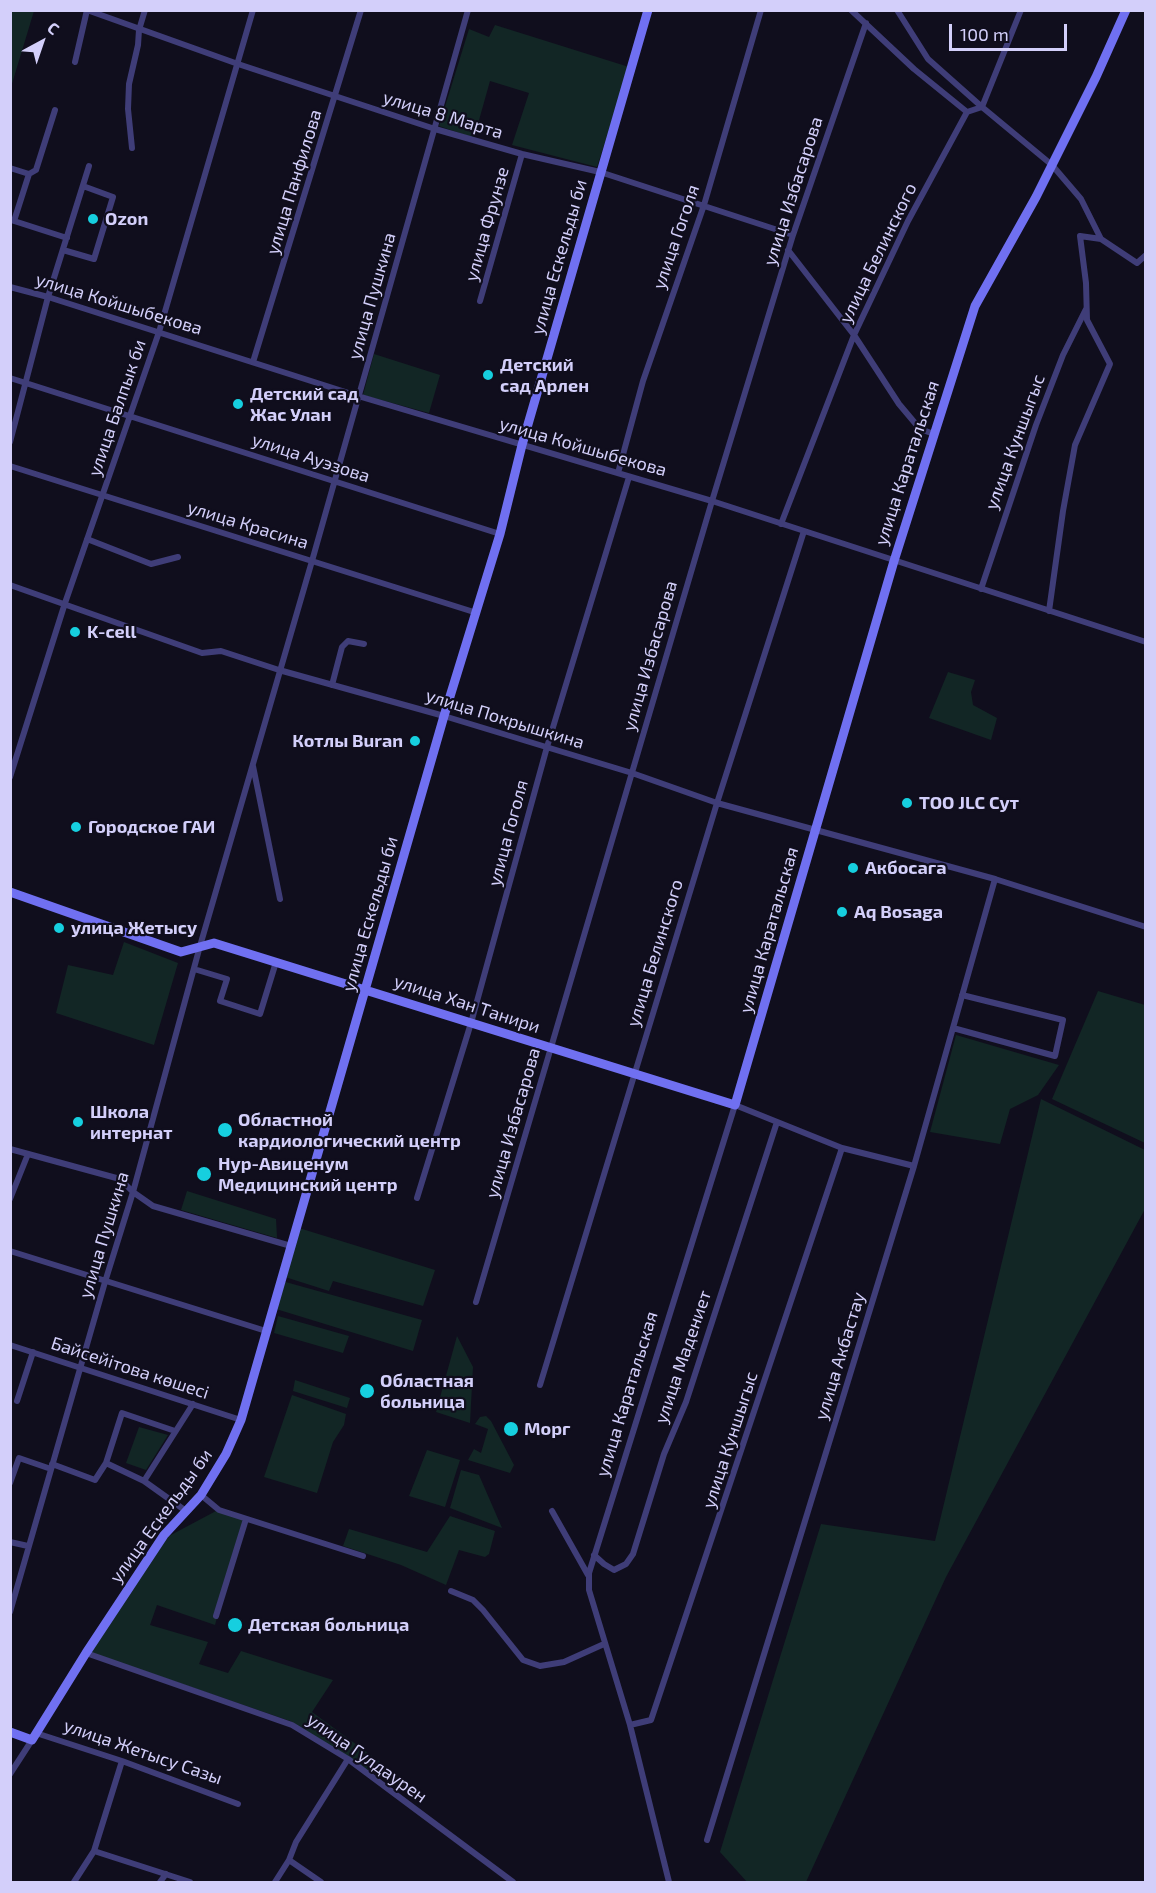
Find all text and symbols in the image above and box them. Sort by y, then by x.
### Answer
north arrow [12,12,72,72]
scale bar [952,12,1070,50]
text: С [44,18,64,38]
text: 100 m [960,23,1009,45]
street label: улица 8 Марта [380,87,506,143]
street label: улица Панфилова [262,107,326,257]
street label: улица Избасарова [759,114,827,268]
street label: улица Фрунзе [460,164,514,284]
street label: улица Ескельды би [527,177,591,337]
street label: улица Белинского [835,179,921,327]
street label: улица Гоголя [648,182,704,292]
place label: Ozon [105,208,148,230]
marker: Ozon [86,212,100,226]
street label: улица Пушкина [344,230,400,362]
street label: улица Койшыбекова [33,268,205,340]
street label: улица Балпык би [84,337,150,479]
place label: Детский сад Арлен [500,354,589,397]
marker: Детский сад Арлен [481,368,495,382]
street label: улица Куншыгыс [980,371,1050,513]
street label: улица Каратальская [870,378,944,548]
place label: Детский сад Жас Улан [250,383,358,426]
marker: Детский сад Жас Улан [231,397,245,411]
street label: улица Койшыбекова [497,413,669,481]
street label: улица Ауэзова [249,429,373,487]
street label: улица Красина [185,496,311,554]
street label: улица Избасарова [618,578,682,734]
place label: K-cell [87,621,137,643]
marker: K-cell [68,625,82,639]
street label: улица Покрышкина [423,685,587,753]
place label: Котлы Buran [292,730,403,752]
marker: Котлы Buran [408,734,422,748]
street label: улица Гоголя [483,777,533,889]
place label: ТОО JLC Сут [919,792,1019,814]
marker: ТОО JLC Сут [900,796,914,810]
place label: Городское ГАИ [88,816,215,838]
marker: Городское ГАИ [69,820,83,834]
street label: улица Ескельды би [338,834,402,994]
street label: улица Каратальская [735,844,803,1016]
place label: Акбосага [865,857,946,879]
marker: Акбосага [846,861,860,875]
street label: улица Белинского [622,877,688,1029]
place label: Aq Bosaga [854,901,943,923]
marker: Aq Bosaga [835,905,849,919]
place label: улица Жетысу [71,917,197,939]
marker: улица Жетысу [52,921,66,935]
street label: улица Хан Танири [391,970,543,1038]
street label: улица Избасарова [481,1045,545,1201]
place label: Школа интернат [90,1101,173,1144]
place label: Областной кардиологический центр [238,1109,461,1152]
marker: Школа интернат [71,1115,85,1129]
marker: Областной кардиологический центр [216,1121,234,1139]
place label: Нур-Авиценум Медицинский центр [218,1153,398,1196]
marker: Нур-Авиценум Медицинский центр [195,1165,213,1183]
street label: улица Пушкина [75,1169,133,1301]
street label: улица Мадениет [650,1288,716,1426]
street label: улица Акбастау [810,1289,870,1423]
street label: улица Каратальская [592,1309,662,1479]
street label: Байсейітова көшесі [48,1332,212,1404]
street label: улица Куншыгыс [698,1369,762,1511]
place label: Областная больница [380,1370,474,1412]
marker: Областная больница [358,1382,376,1400]
place label: Морг [524,1418,570,1440]
marker: Морг [502,1420,520,1438]
street label: улица Ескельды би [105,1445,217,1587]
place label: Детская больница [248,1614,409,1636]
marker: Детская больница [226,1616,244,1634]
street label: улица Гулдаурен [303,1708,431,1808]
street label: улица Жетысу Сазы [61,1715,225,1789]

